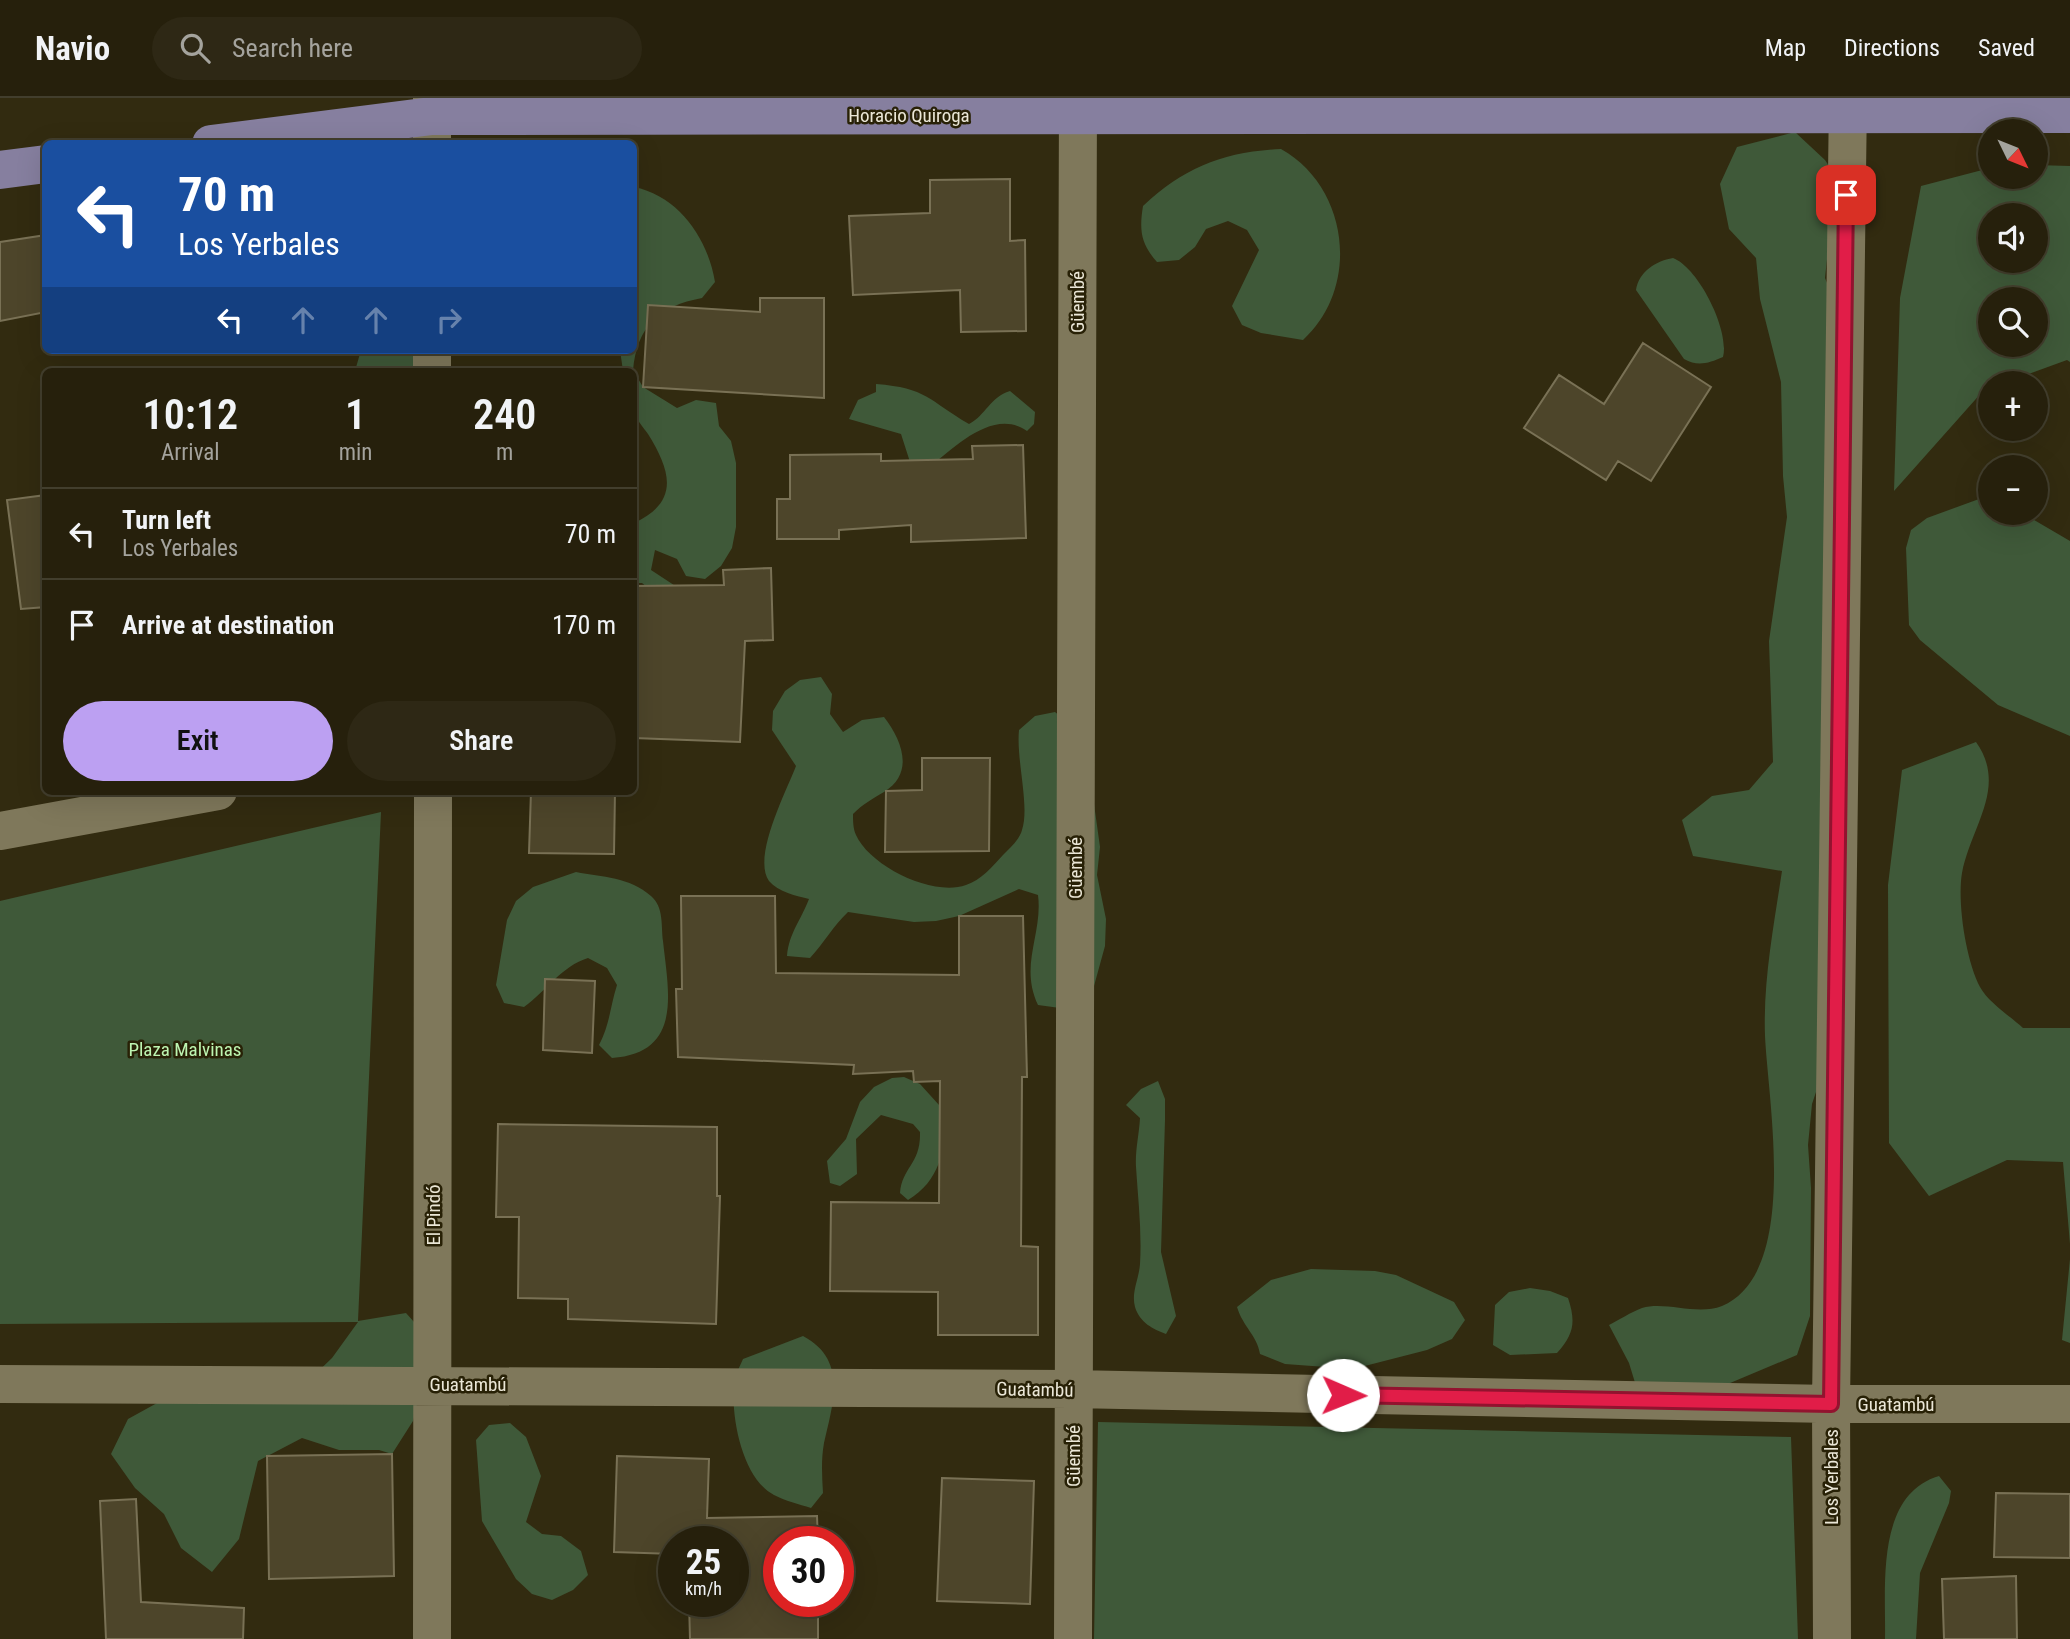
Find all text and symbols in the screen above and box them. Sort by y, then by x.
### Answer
search box [152,17,642,80]
text: Navio [35,29,110,68]
icon: search [176,29,214,67]
text: Search here [232,33,353,63]
text: Map [1765,34,1806,62]
text: Directions [1844,34,1940,62]
text: Saved [1978,34,2035,62]
street label: Horacio Quiroga [848,104,970,127]
north arrow [1978,119,2048,189]
map controls [1978,119,2048,525]
pin [1816,165,1876,225]
text: 70 m [178,166,275,223]
icon: left [63,168,154,259]
icon: arrive [1827,176,1865,214]
button: sound [1978,203,2048,273]
text: Los Yerbales [178,225,340,263]
street label: Güembé [1066,271,1089,333]
button: search [1978,287,2048,357]
icon: left [211,301,249,339]
icon: ahead [284,301,322,339]
icon: ahead [357,301,395,339]
icon: right [430,301,468,339]
button: + [1978,371,2048,441]
text: 10:12 [143,390,238,439]
text: 1 [345,390,366,439]
text: 240 [473,390,536,439]
text: Arrival [161,439,220,466]
text: min [339,439,372,466]
text: m [496,439,513,466]
button: − [1978,455,2048,525]
text: Turn left [122,505,211,535]
icon: left [63,515,101,553]
text: 70 m [565,519,616,549]
text: Los Yerbales [122,535,238,562]
icon: arrive [63,606,101,644]
text: Arrive at destination [122,610,334,640]
text: 170 m [552,610,616,640]
button: Exit [63,701,333,781]
button: Share [347,701,616,781]
street label: Güembé [1064,837,1087,899]
park label: Plaza Malvinas [128,1038,242,1061]
street label: El Pindó [422,1184,445,1246]
position arrow [1306,1358,1380,1432]
street label: Guatambú [429,1373,507,1396]
street label: Guatambú [996,1377,1074,1402]
street label: Guatambú [1857,1393,1935,1416]
street label: Güembé [1062,1425,1085,1487]
street label: Los Yerbales [1820,1429,1843,1525]
speed limit sign: 30 [763,1526,854,1617]
text: 25 [686,1542,721,1583]
text: km/h [685,1578,722,1599]

